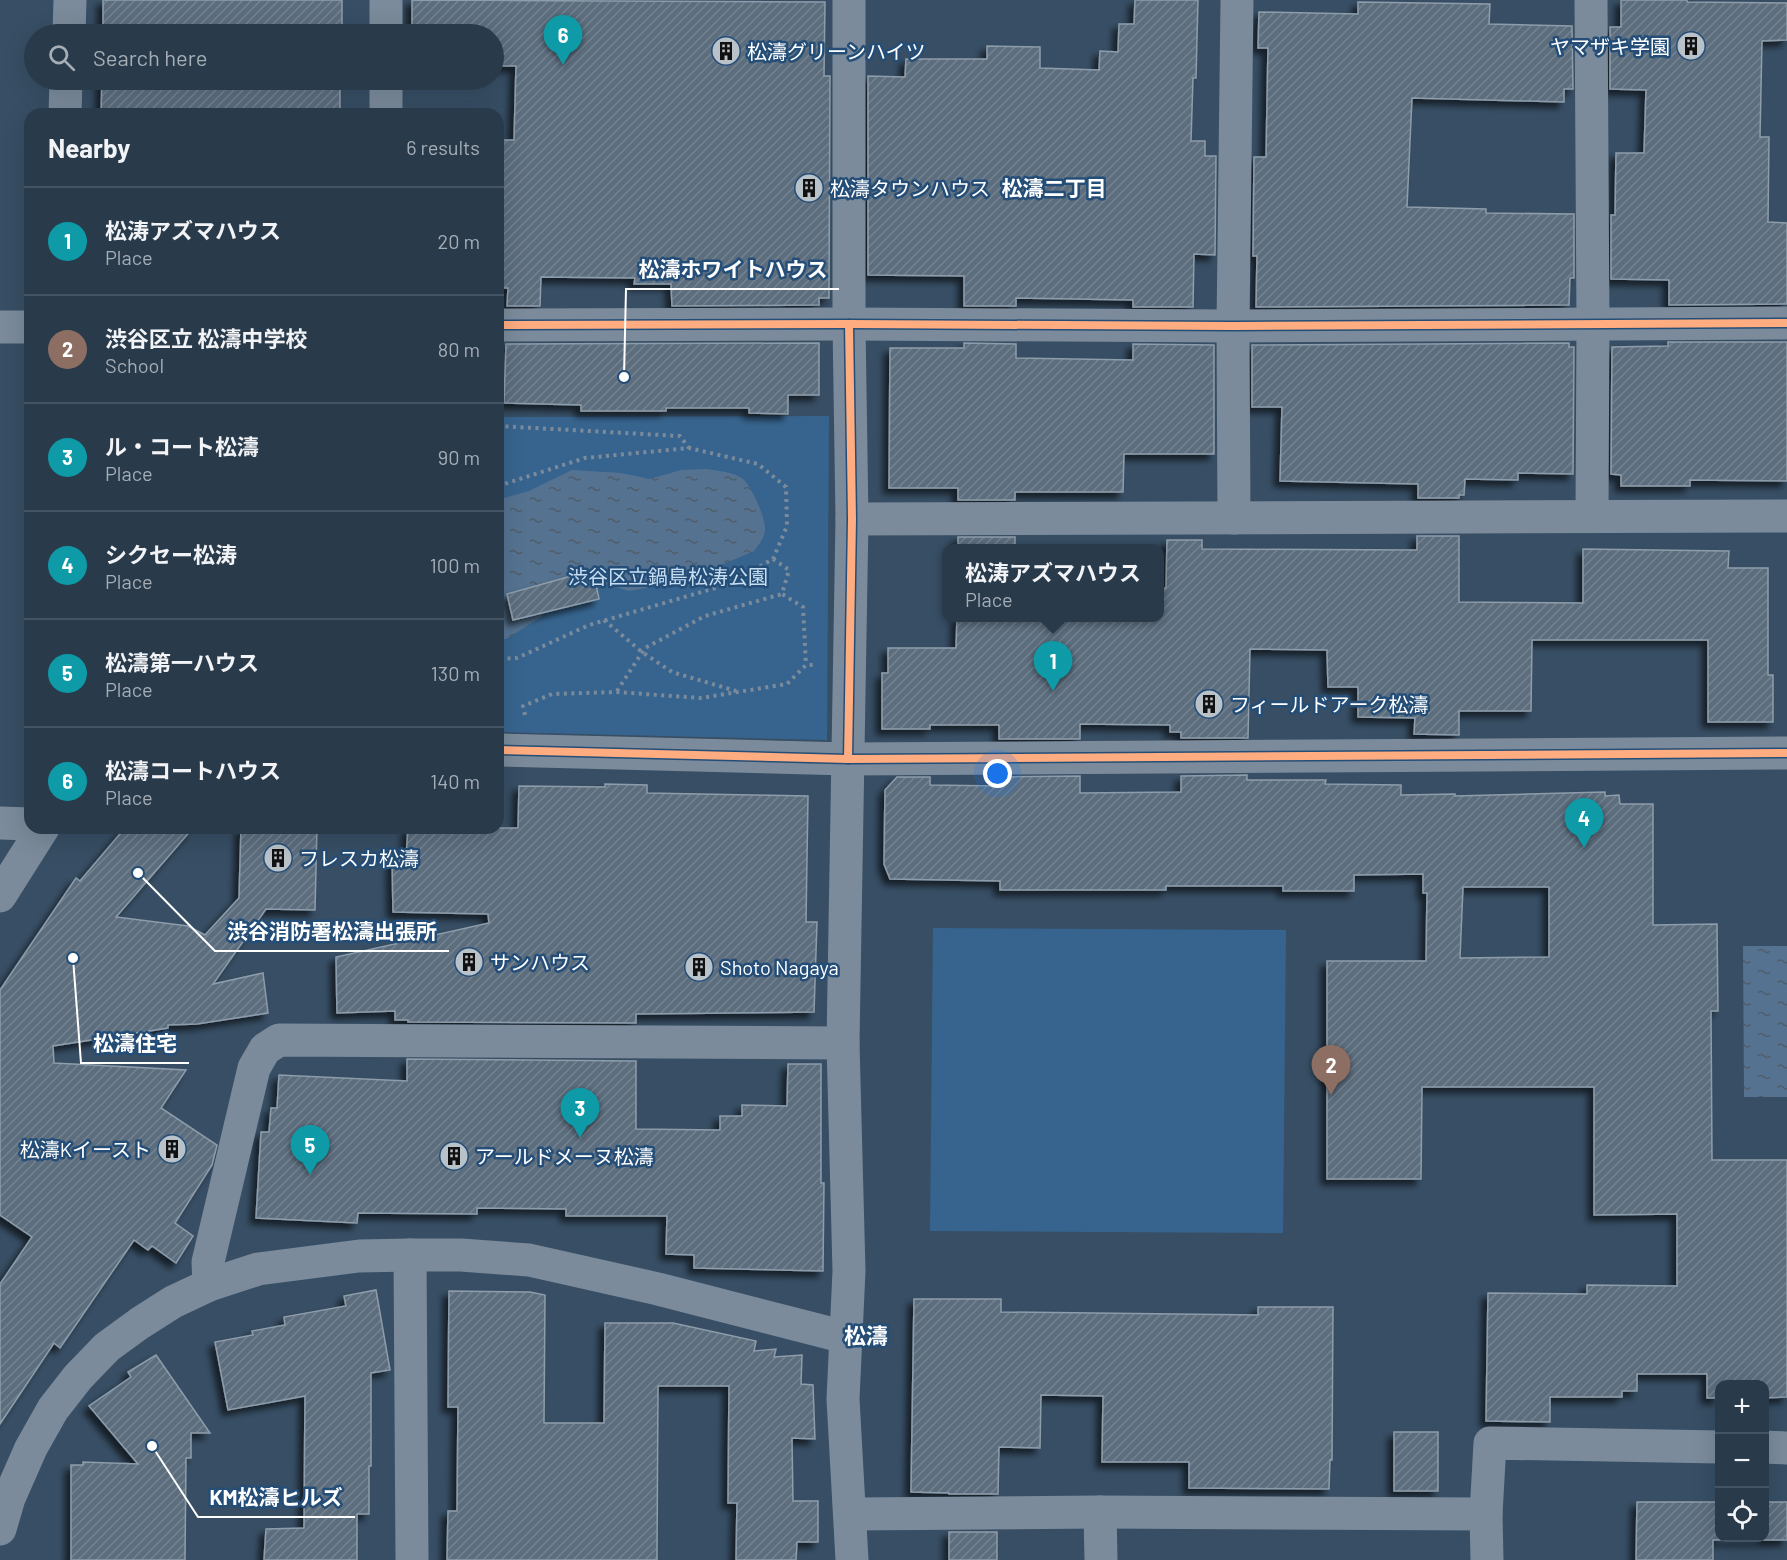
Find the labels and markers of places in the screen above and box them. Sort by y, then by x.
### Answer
pin: 6 [544,16,582,65]
building icon: ヤマザキ学園 [1675,30,1707,62]
place label: ヤマザキ学園 [1550,34,1670,58]
building icon: 松濤グリーンハイツ [710,35,742,67]
place label: 松濤グリーンハイツ [747,39,926,63]
building icon: 松濤タウンハウス [793,172,825,204]
place label: 松濤タウンハウス [830,176,990,200]
callout: 松濤ホワイトハウス [626,250,839,289]
pin: 1 [1034,642,1072,691]
building icon: フィールドアーク松濤 [1193,688,1225,720]
place label: フィールドアーク松濤 [1230,692,1428,716]
pin: 4 [1564,798,1604,848]
building icon: フレスカ松濤 [262,842,294,874]
place label: フレスカ松濤 [299,846,419,870]
callout: 渋谷消防署松濤出張所 [215,912,449,951]
building icon: サンハウス [453,946,485,978]
place label: サンハウス [490,950,590,974]
building icon: Shoto Nagaya [683,951,715,983]
place label: Shoto Nagaya [720,955,839,979]
callout: 松濤住宅 [81,1024,189,1063]
pin: 2 [1312,1046,1350,1095]
pin: 3 [560,1088,600,1138]
pin: 5 [290,1126,330,1175]
building icon: 松濤Kイースト [156,1133,188,1165]
place label: 松濤Kイースト [20,1137,151,1161]
building icon: アールドメーヌ松濤 [438,1140,470,1172]
place label: アールドメーヌ松濤 [475,1144,654,1168]
callout: KM松濤ヒルズ [198,1478,355,1517]

